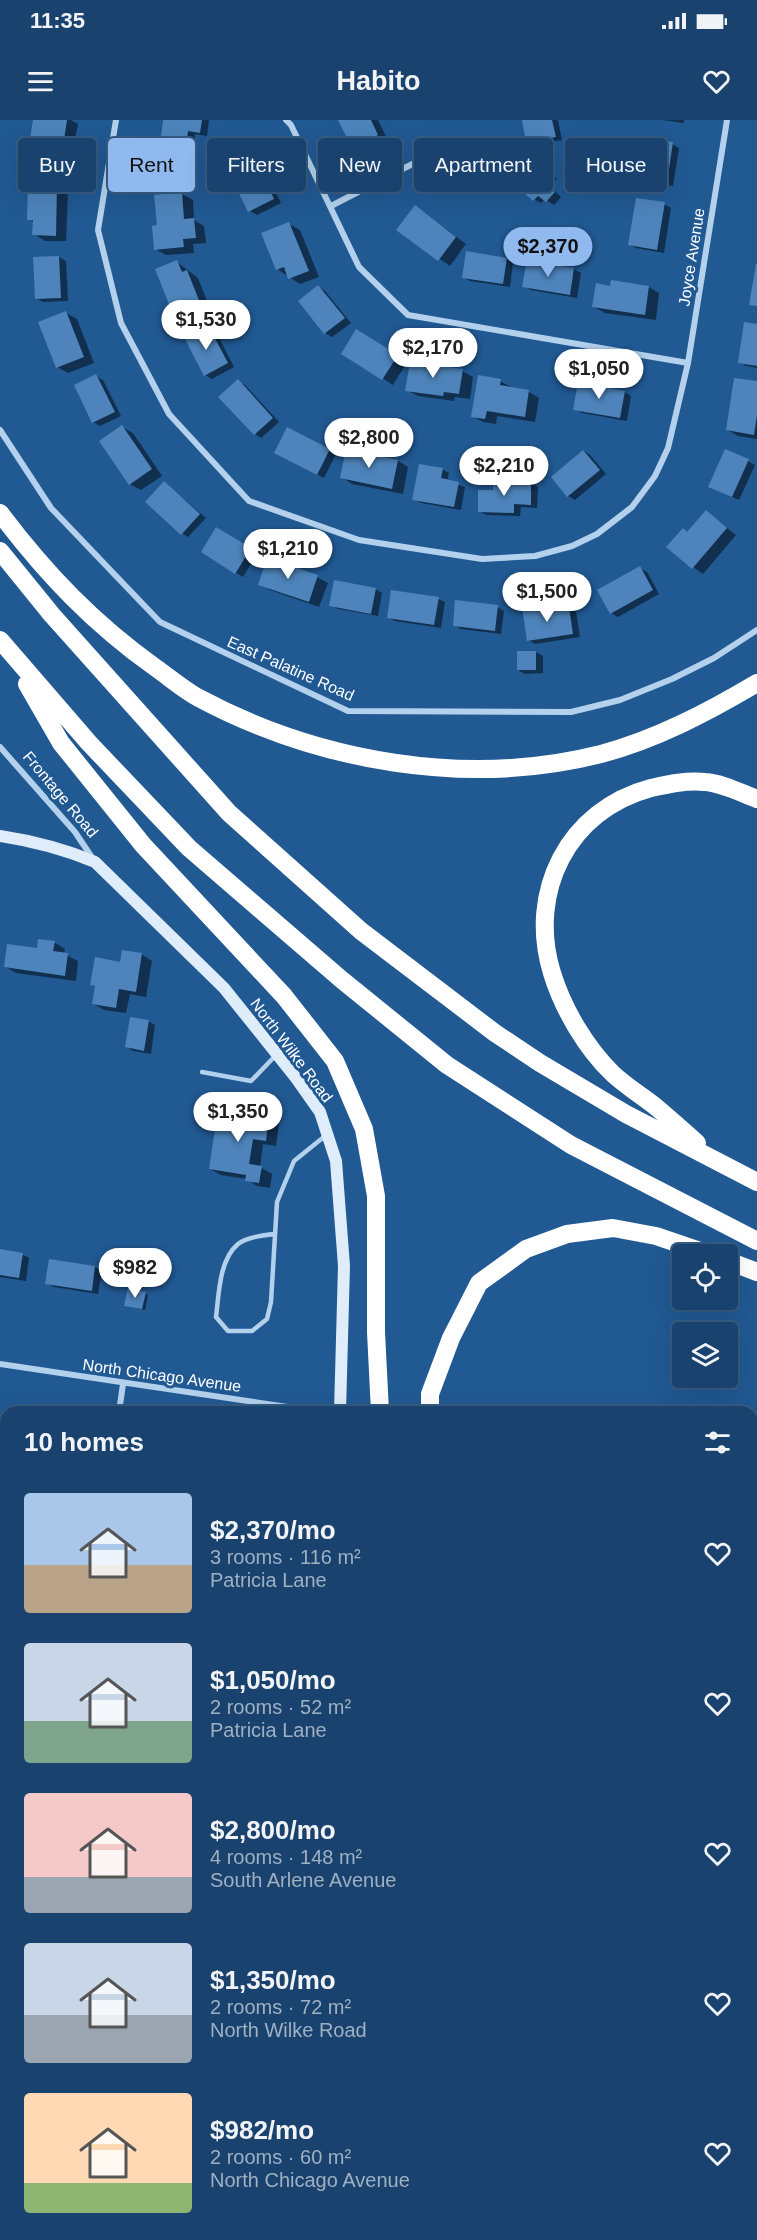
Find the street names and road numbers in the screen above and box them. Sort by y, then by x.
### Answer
street label: Joyce Avenue [675,207,708,307]
street label: East Palatine Road [225,633,357,704]
street label: Frontage Road [20,748,101,841]
street label: North Wilke Road [247,995,336,1105]
street label: North Chicago Avenue [82,1356,242,1395]

